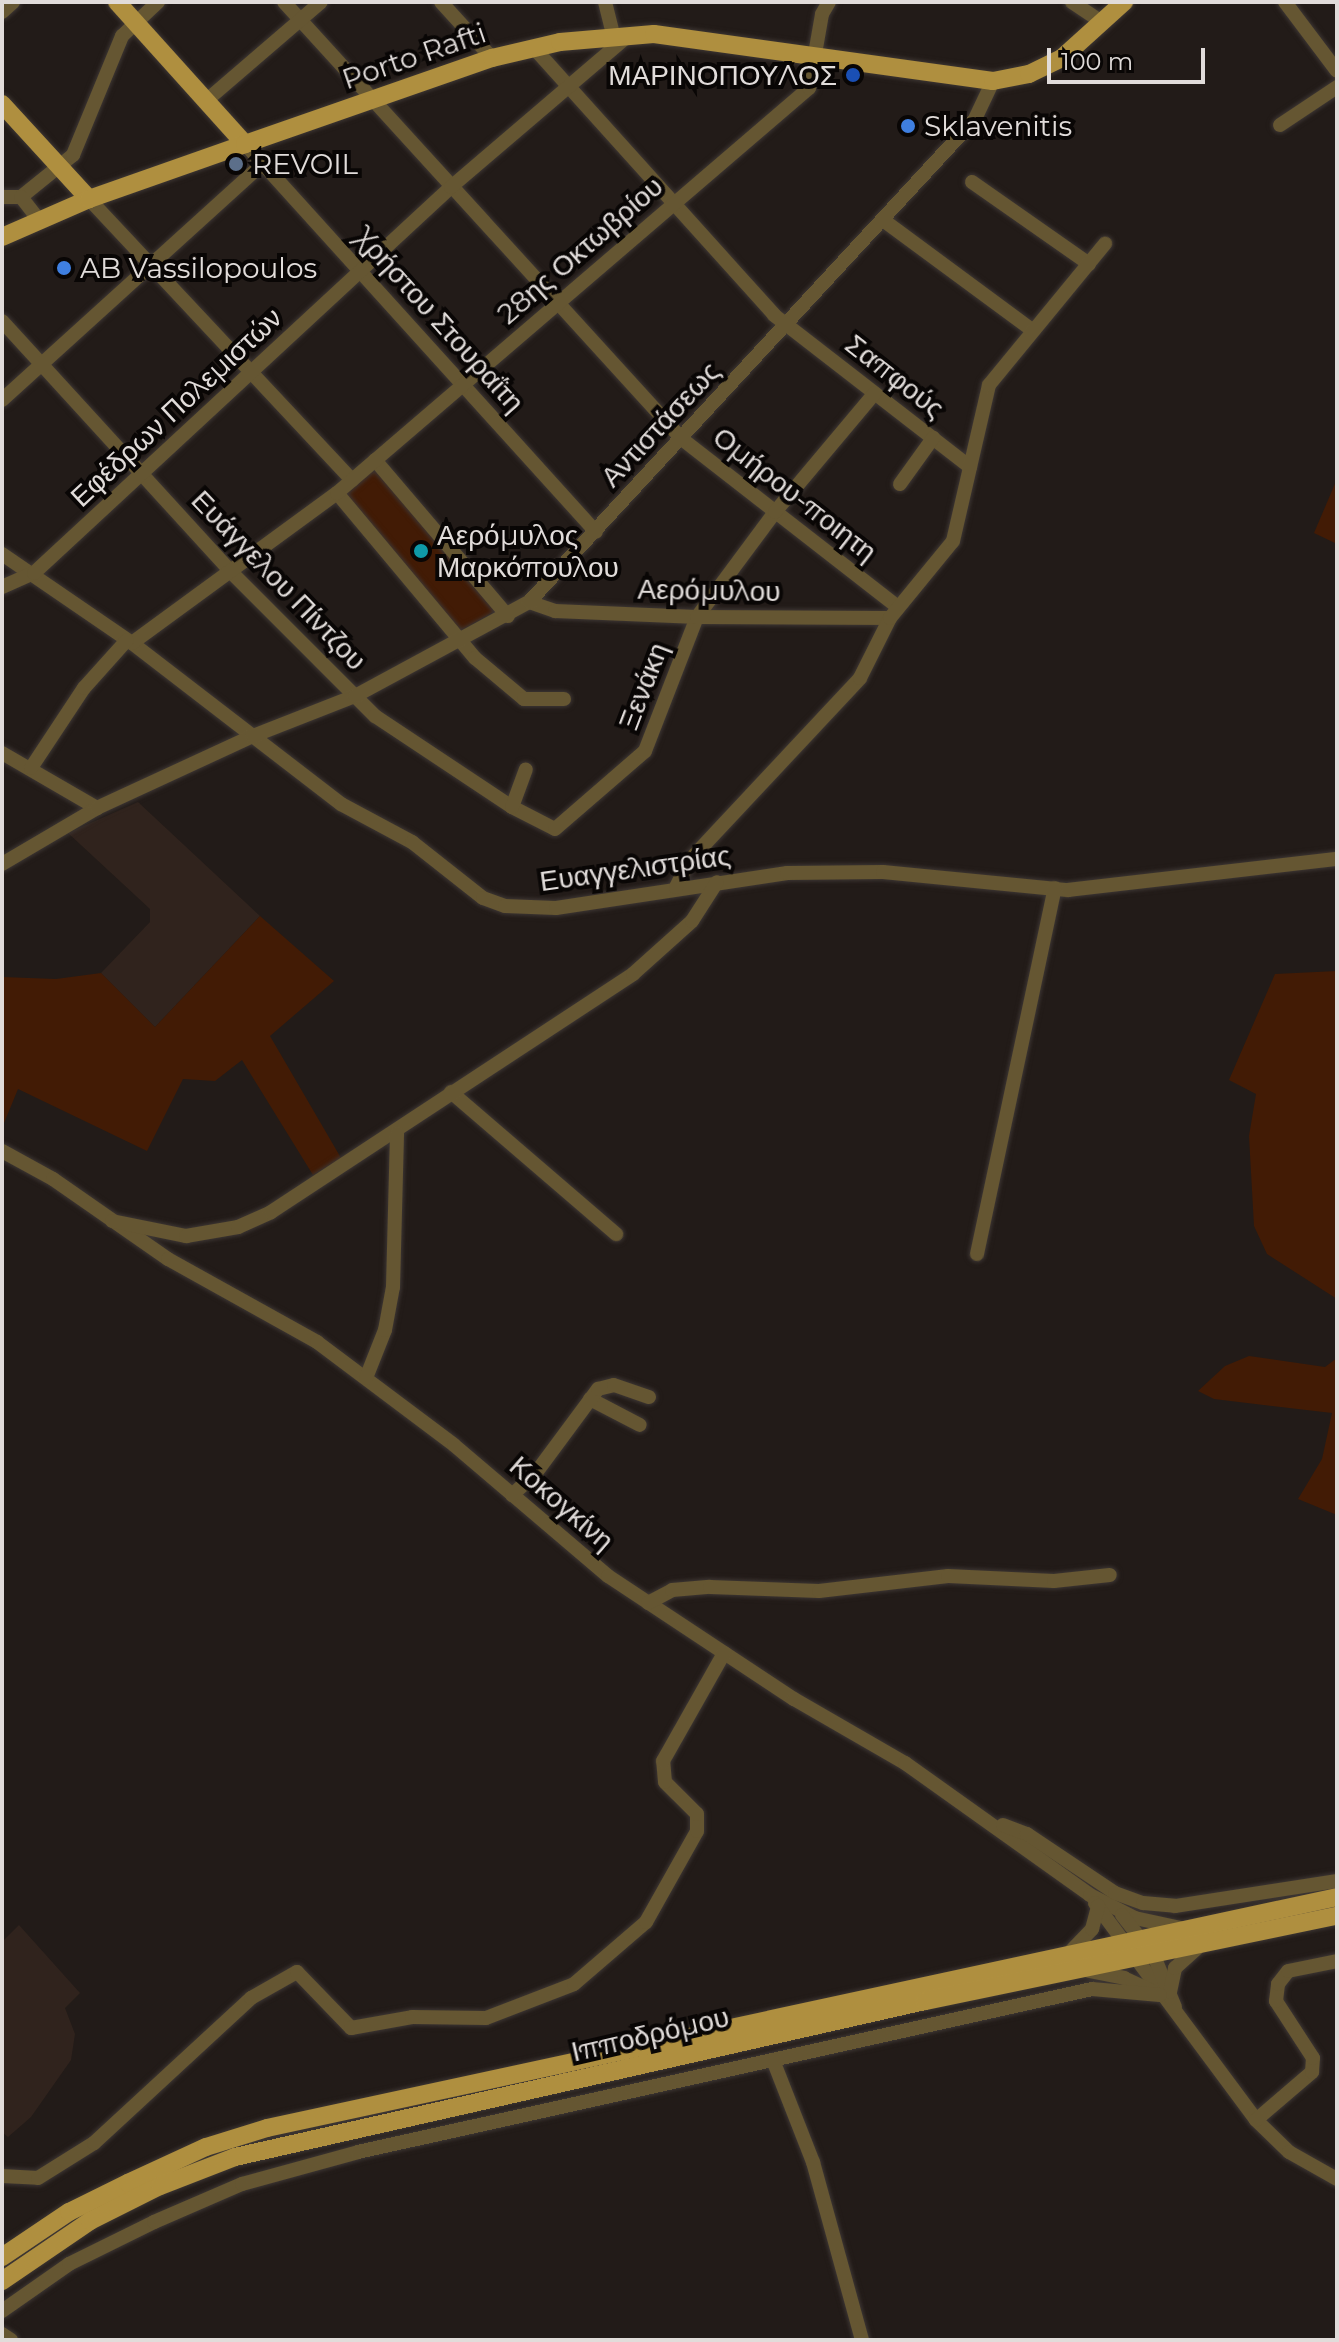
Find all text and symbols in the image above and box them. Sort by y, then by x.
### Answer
street label: Porto Rafti [338,16,490,96]
scale bar [1051,32,1209,82]
text: 100 m [1061,47,1133,76]
place label: ΜΑΡΙΝΟΠΟΥΛΟΣ [608,58,837,92]
marker: ΜΑΡΙΝΟΠΟΥΛΟΣ [844,66,862,84]
place label: Sklavenitis [924,109,1072,143]
marker: Sklavenitis [899,117,917,135]
place label: REVOIL [252,147,358,181]
marker: REVOIL [227,155,245,173]
street label: 28ης Οκτωβρίου [491,169,669,331]
street label: Χρήστου Στουραΐτη [349,221,531,419]
place label: AB Vassilopoulos [80,251,317,285]
marker: AB Vassilopoulos [55,259,73,277]
street label: Εφέδρων Πολεμιστών [63,300,289,514]
street label: Σαπφούς [839,327,951,425]
street label: Αντιστάσεως [594,355,726,493]
street label: Ομήρου-ποιητη [707,420,883,568]
street label: Ευάγγελου Πίντζου [185,483,373,677]
place label: Αερόμυλος Μαρκόπουλου [437,518,619,584]
marker: Αερόμυλος Μαρκόπουλου [412,542,430,560]
street label: Αερόμυλου [637,572,781,608]
street label: Ξενάκη [611,638,675,734]
street label: Ευαγγελιστρίας [537,838,733,898]
street label: Κοκογκίνη [503,1449,621,1557]
street label: Ιπποδρόμου [568,2000,732,2068]

